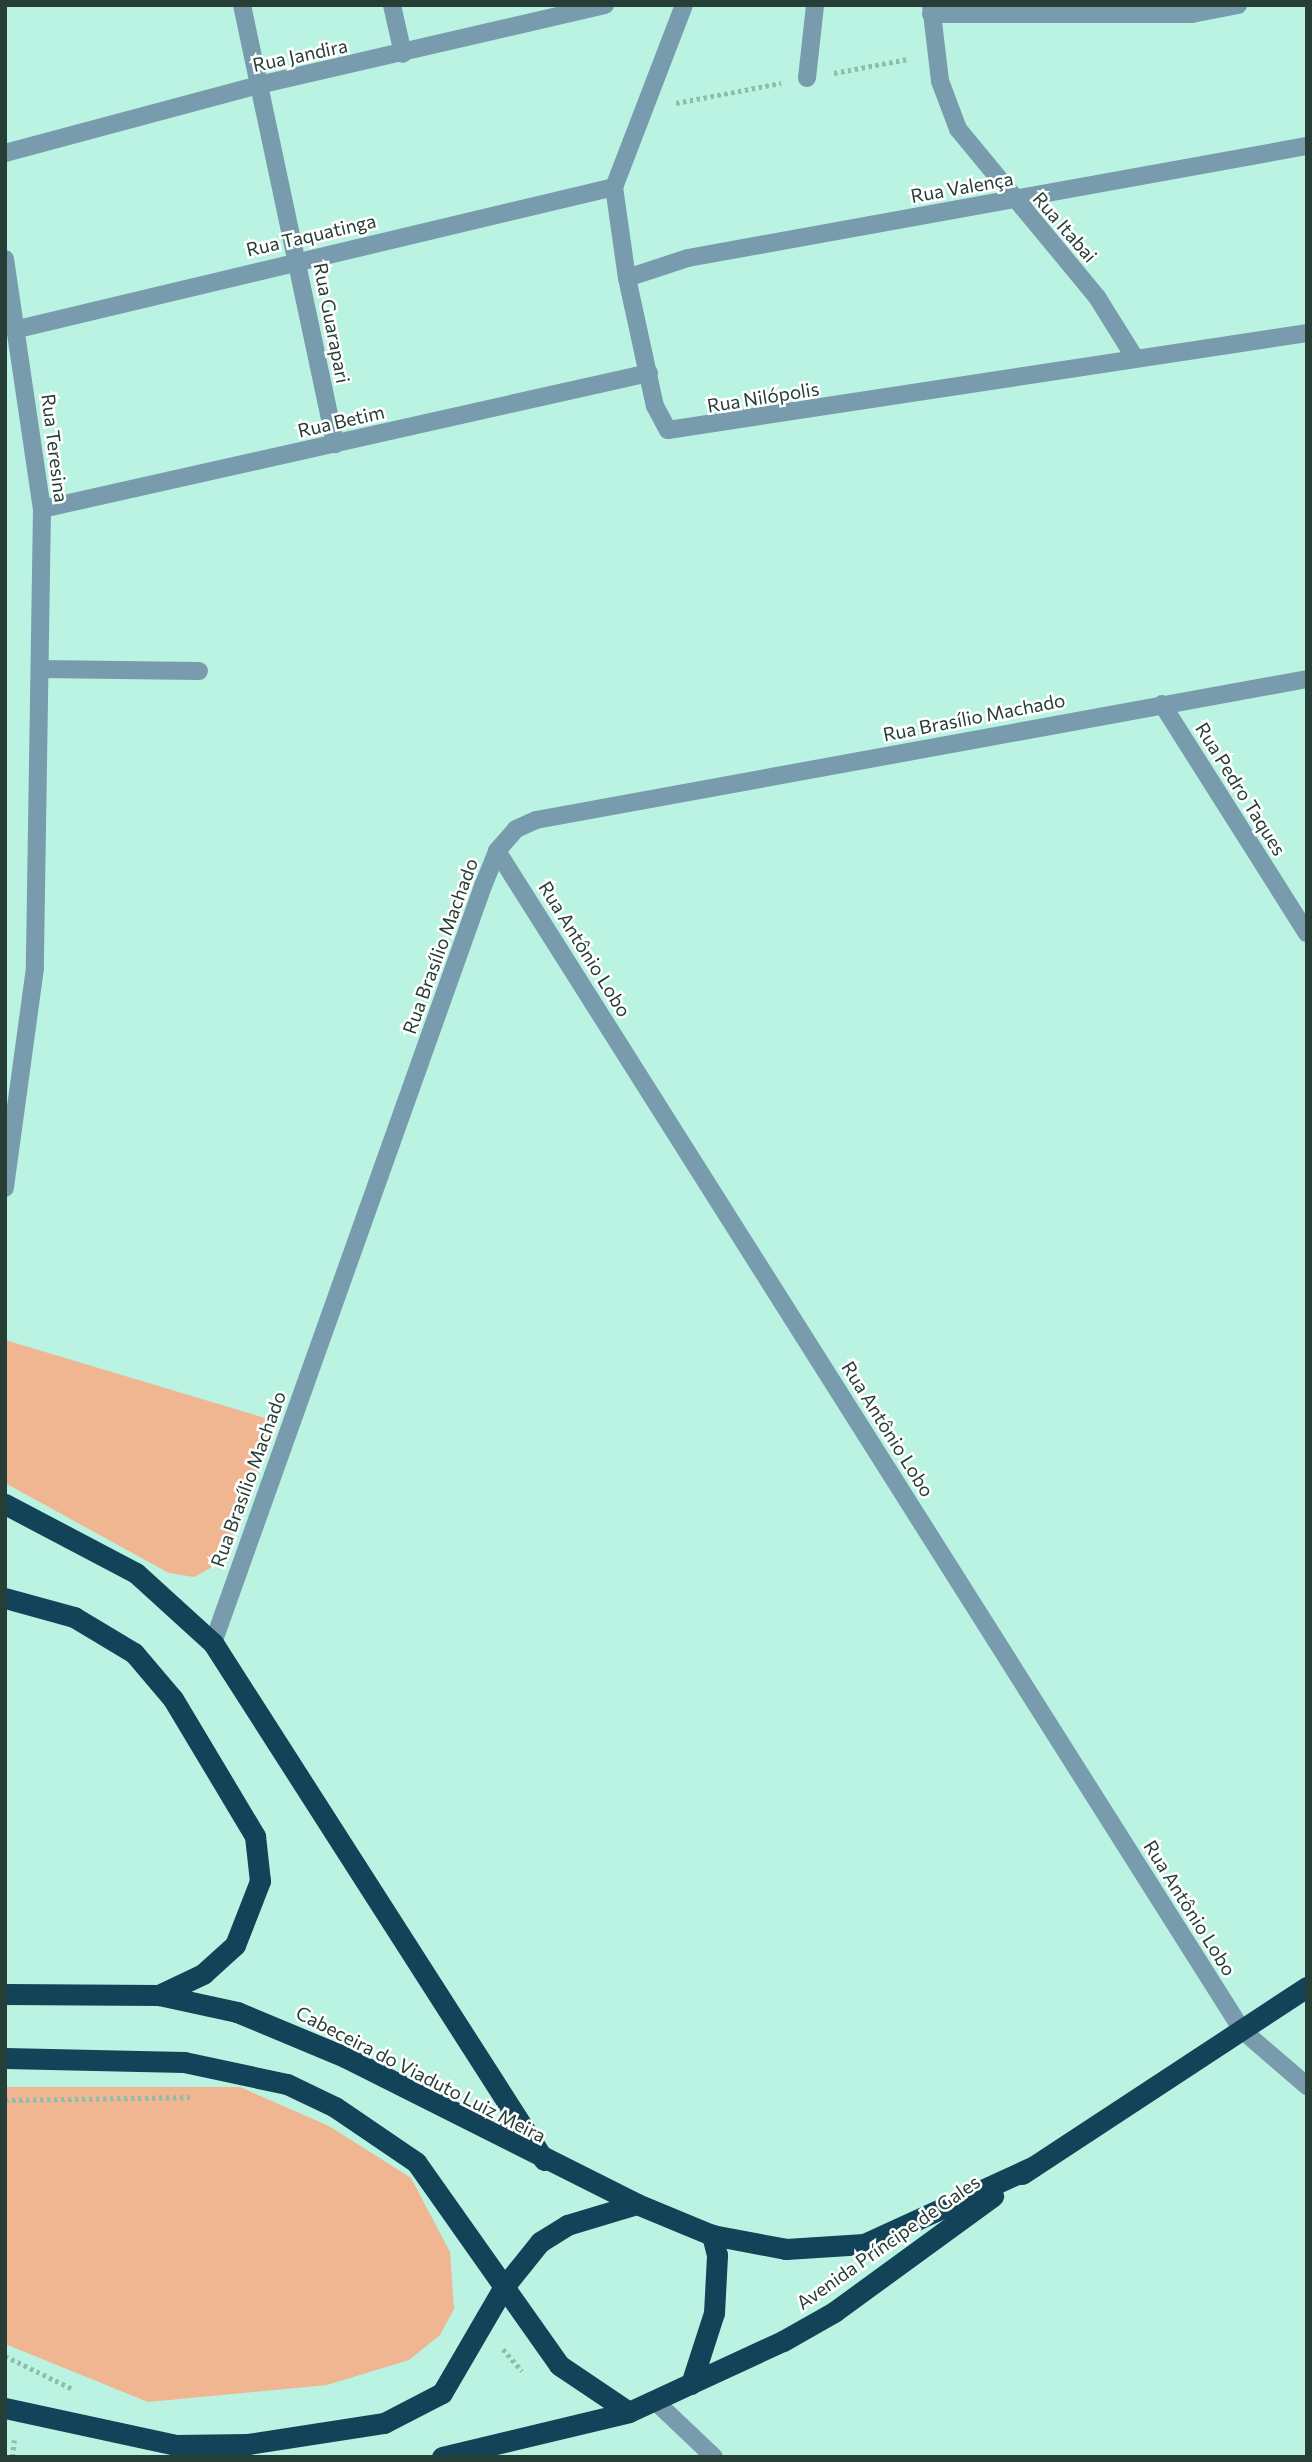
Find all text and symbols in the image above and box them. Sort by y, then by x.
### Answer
street label: Rua Jandira [251,34,349,76]
street label: Rua Valença [909,167,1015,207]
street label: Rua Itabai [1028,187,1102,267]
street label: Rua Taquatinga [244,209,378,261]
street label: Rua Guarapari [309,261,355,385]
street label: Rua Nilópolis [705,377,821,417]
street label: Rua Teresina [37,392,73,504]
street label: Rua Betim [295,400,387,442]
street label: Rua Brasílio Machado [881,688,1067,746]
street label: Rua Pedro Taques [1191,718,1291,860]
street label: Rua Brasílio Machado [398,855,482,1037]
street label: Rua Antônio Lobo [534,877,636,1021]
street label: Rua Antônio Lobo [837,1357,939,1501]
street label: Rua Brasílio Machado [206,1388,290,1570]
street label: Rua Antônio Lobo [1139,1836,1241,1980]
street label: Cabeceira do Viaduto Luiz Meira [292,2001,550,2147]
street label: Avenida Príncipe de Gales [792,2170,984,2314]

